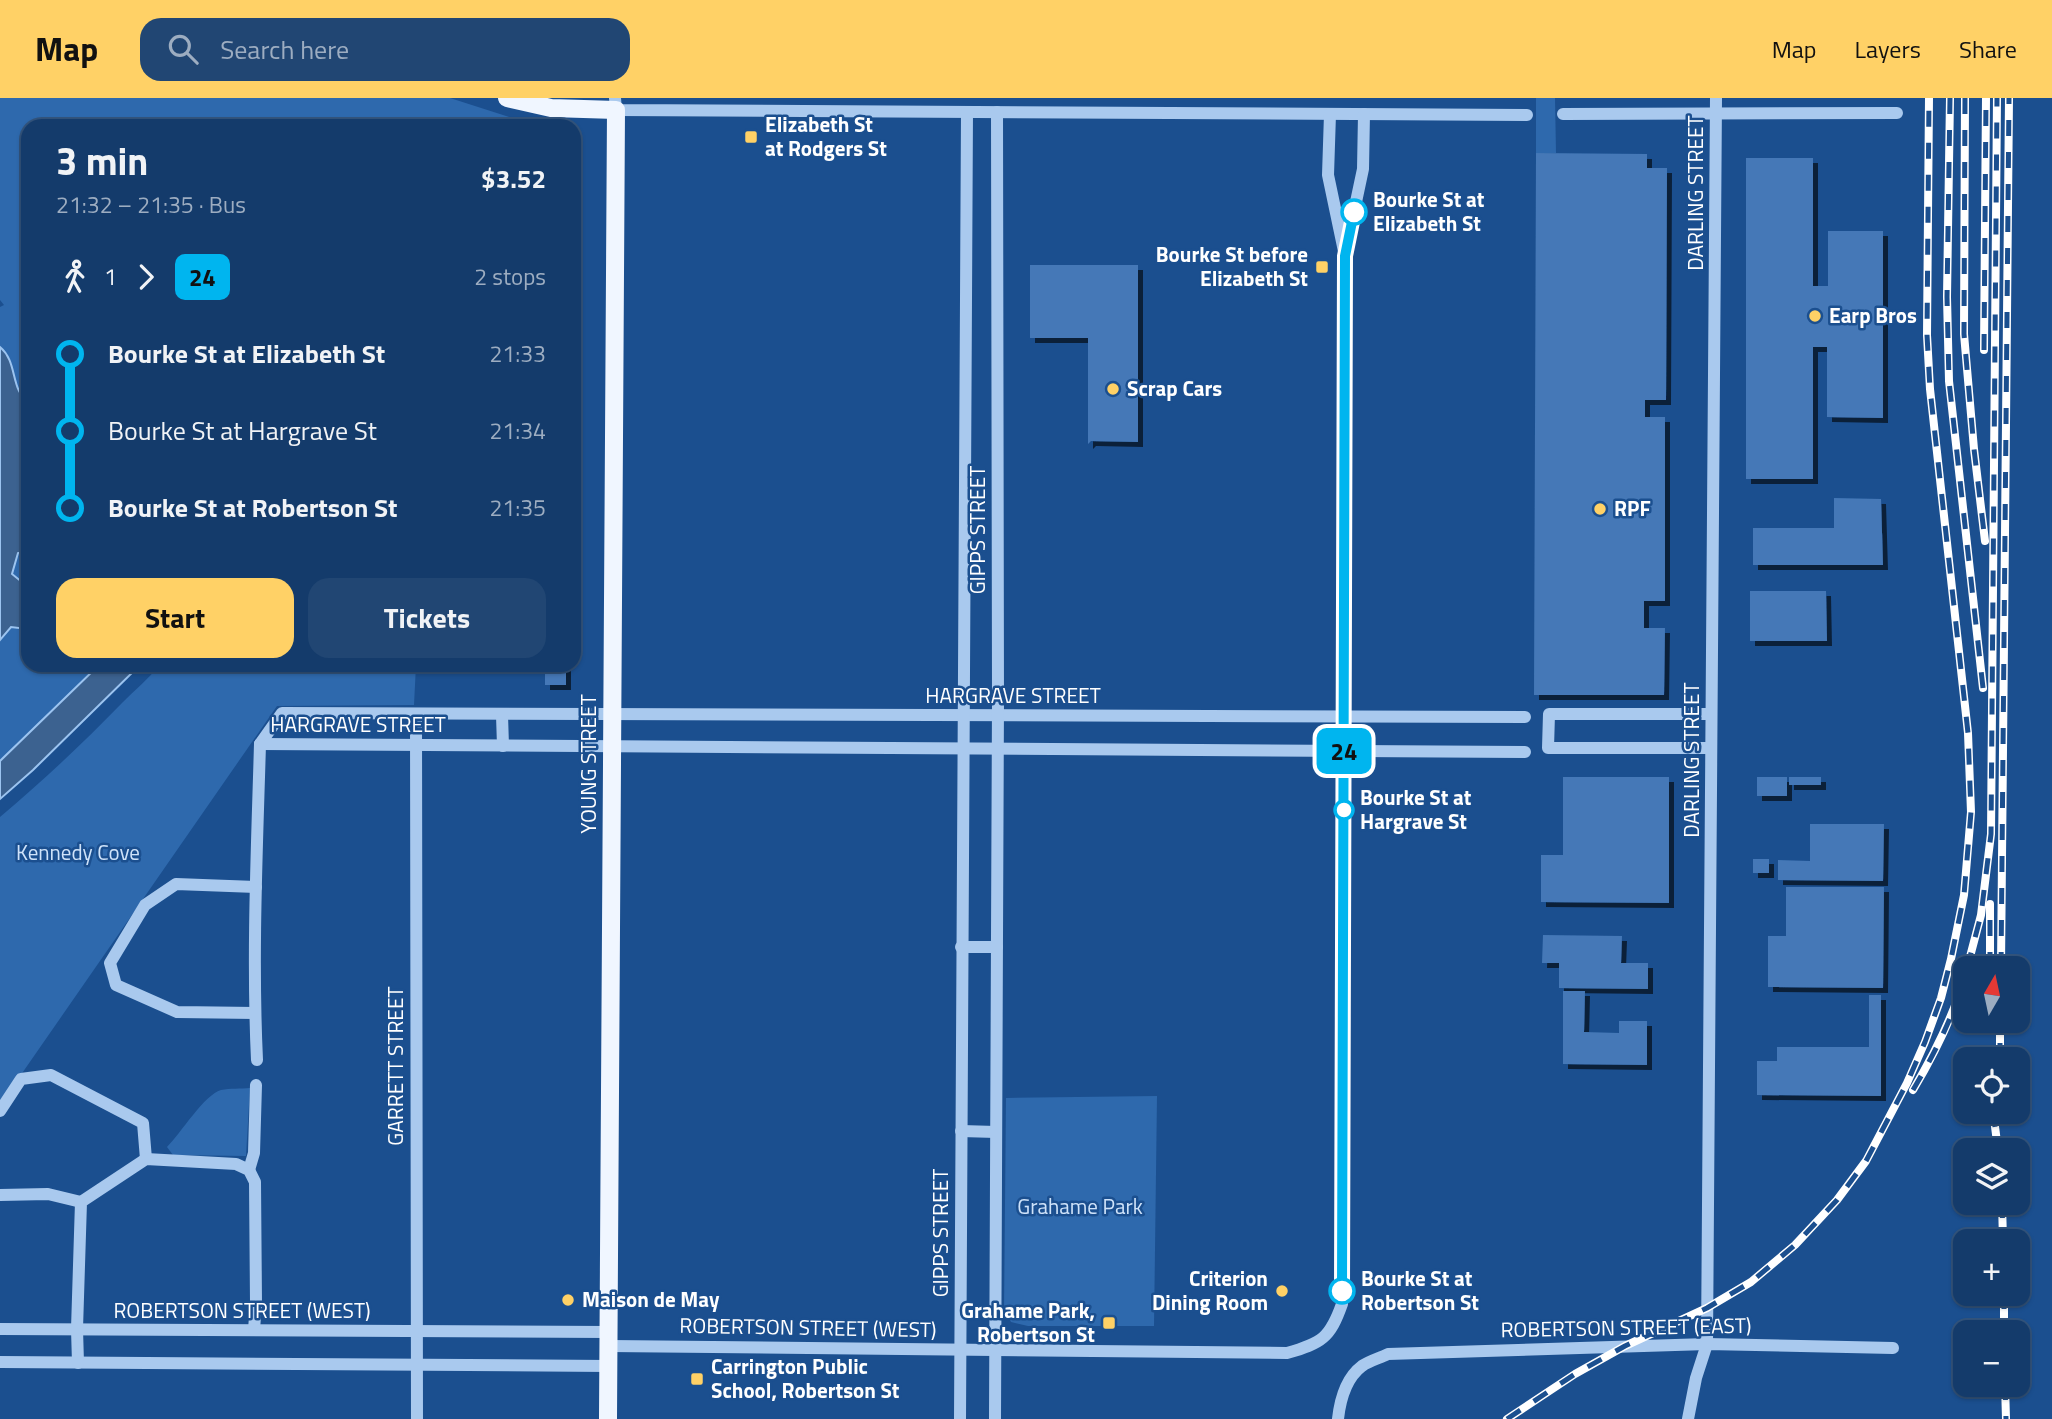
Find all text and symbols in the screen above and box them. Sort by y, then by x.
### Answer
search box [140,18,630,81]
text: Map [35,24,98,74]
icon: search [164,30,202,68]
text: Search here [220,30,349,69]
text: Map [1772,31,1817,67]
text: Layers [1855,31,1921,67]
text: Share [1959,31,2017,67]
place label: Elizabeth St at Rodgers St [765,108,887,164]
street label: DARLING STREET [1679,115,1711,271]
marker: Elizabeth St at Rodgers St [743,129,759,145]
text: 3 min [56,132,148,190]
text: $3.52 [481,159,546,198]
place label: Bourke St at Elizabeth St [1373,183,1485,239]
text: 21:32 – 21:35 · Bus [56,187,246,222]
marker: Bourke St at Elizabeth St [1341,199,1367,225]
place label: Bourke St before Elizabeth St [1156,238,1308,294]
icon: walk [56,258,94,296]
icon: forward [127,258,165,296]
text: 1 [104,259,117,294]
text: 24 [189,259,216,295]
text: 2 stops [474,259,546,294]
marker: Bourke St before Elizabeth St [1314,259,1330,275]
place label: Earp Bros [1829,299,1917,331]
marker: Earp Bros [1807,308,1823,324]
text: Bourke St at Elizabeth St [108,334,385,373]
text: 21:33 [489,336,546,371]
place label: Scrap Cars [1127,372,1222,404]
marker: Scrap Cars [1105,381,1121,397]
text: Bourke St at Hargrave St [108,411,377,450]
text: 21:34 [489,413,546,448]
street label: GIPPS STREET [961,466,993,594]
text: Bourke St at Robertson St [108,488,397,527]
text: 21:35 [489,490,546,525]
place label: RPF [1614,492,1651,524]
marker: RPF [1592,501,1608,517]
button: Start [56,578,294,658]
button: Tickets [308,578,546,658]
street label: HARGRAVE STREET [925,679,1101,711]
street label: DARLING STREET [1675,682,1707,838]
street label: YOUNG STREET [572,694,604,834]
street label: HARGRAVE STREET [270,708,446,740]
line badge: 24 [1312,728,1376,774]
text: 24 [1331,733,1357,769]
place label: Bourke St at Hargrave St [1360,781,1472,837]
marker: Bourke St at Hargrave St [1334,800,1354,820]
park label: Kennedy Cove [16,836,140,868]
north arrow [1953,956,2030,1032]
map controls [1953,956,2030,1397]
street label: GARRETT STREET [379,986,411,1146]
button: locate [1953,1047,2030,1124]
button: layers [1953,1138,2030,1215]
street label: GIPPS STREET [924,1169,956,1297]
park label: Grahame Park [1017,1190,1143,1222]
button: + [1953,1229,2030,1306]
place label: Criterion Dining Room [1152,1262,1268,1318]
place label: Bourke St at Robertson St [1361,1262,1479,1318]
marker: Bourke St at Robertson St [1329,1278,1355,1304]
place label: Maison de May [582,1283,720,1315]
marker: Criterion Dining Room [1274,1283,1290,1299]
marker: Maison de May [560,1292,576,1308]
street label: ROBERTSON STREET (WEST) [113,1294,371,1326]
place label: Grahame Park, Robertson St [961,1294,1095,1350]
street label: ROBERTSON STREET (WEST) [679,1309,937,1345]
street label: ROBERTSON STREET (EAST) [1500,1309,1752,1345]
marker: Grahame Park, Robertson St [1101,1315,1117,1331]
button: − [1953,1320,2030,1397]
place label: Carrington Public School, Robertson St [711,1350,900,1406]
marker: Carrington Public School, Robertson St [689,1371,705,1387]

